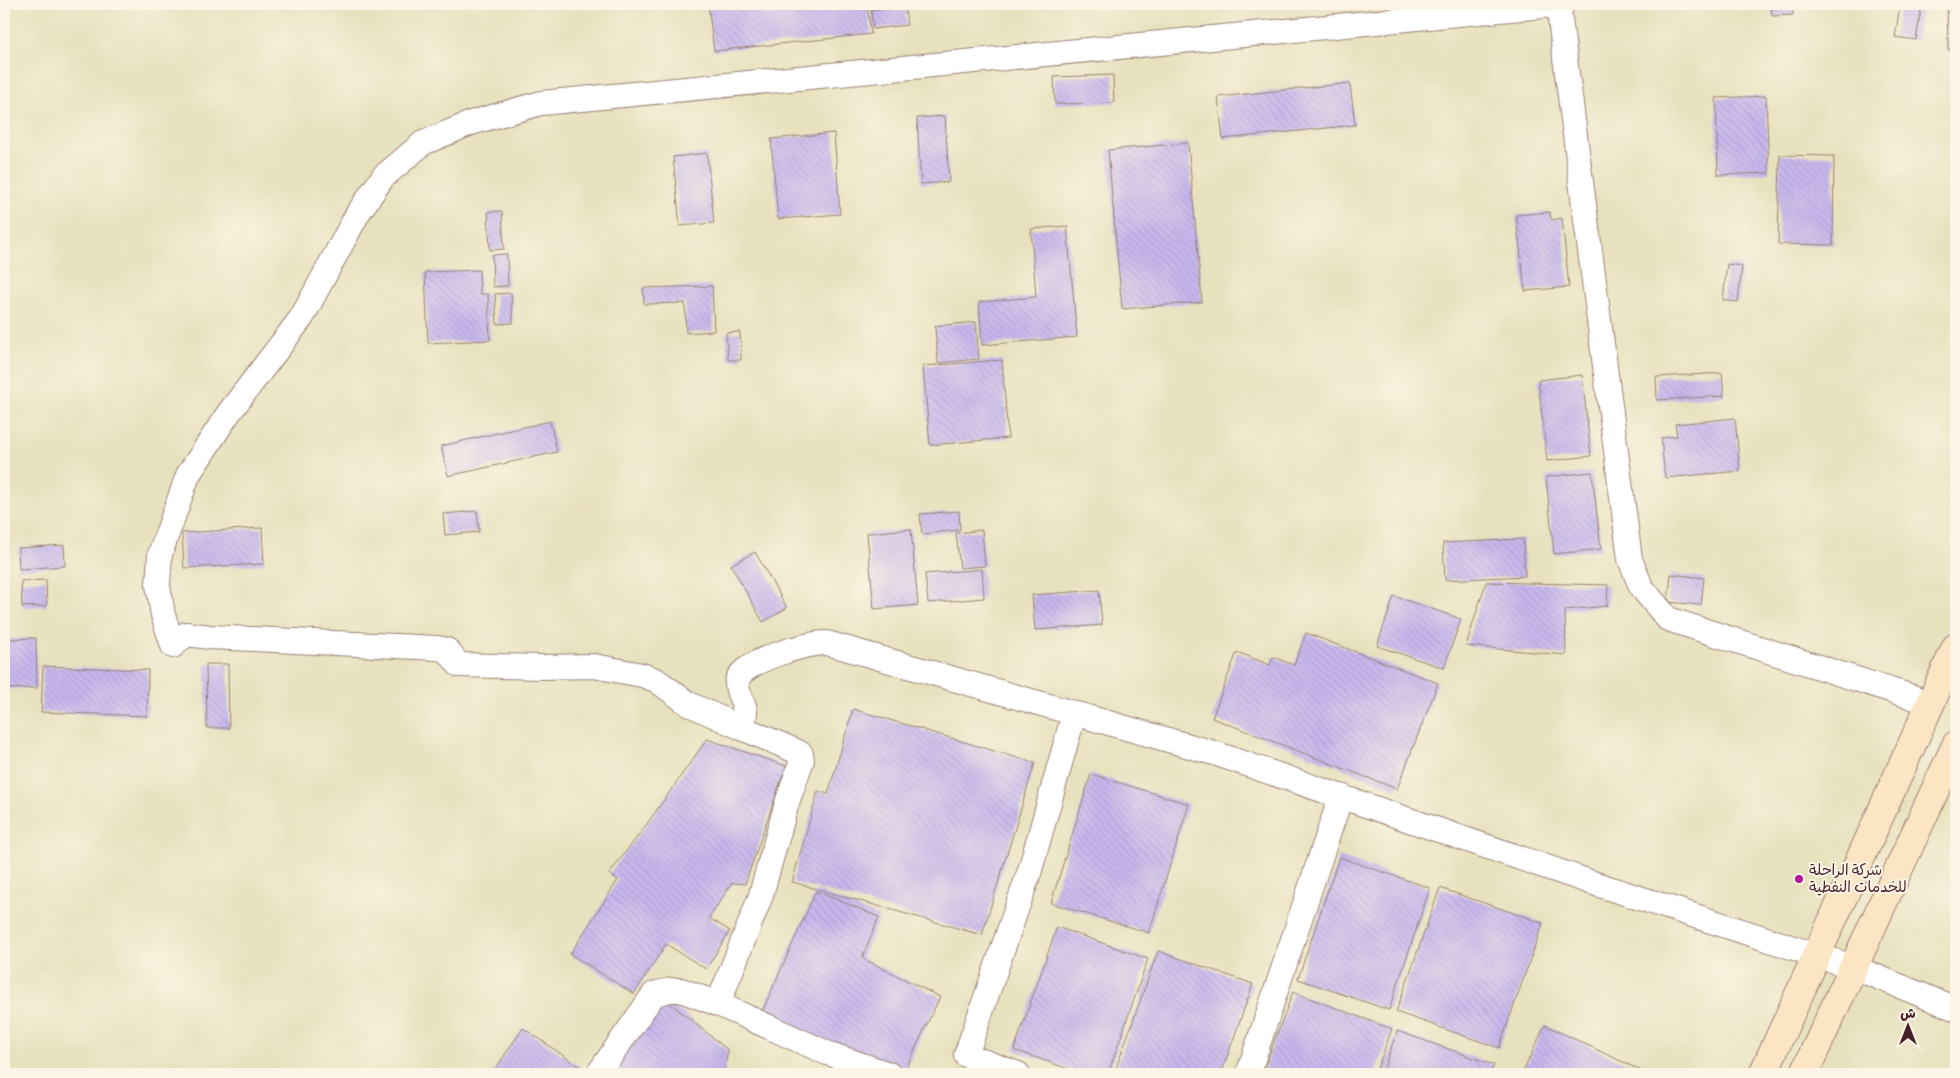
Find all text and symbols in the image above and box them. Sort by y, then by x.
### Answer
place label: شركة الراحلة للخدمات النفطية [1809,861,1907,897]
marker: شركة الراحلة للخدمات النفطية [1793,873,1805,885]
north arrow [1882,1000,1932,1050]
text: ش [1900,1005,1916,1022]

